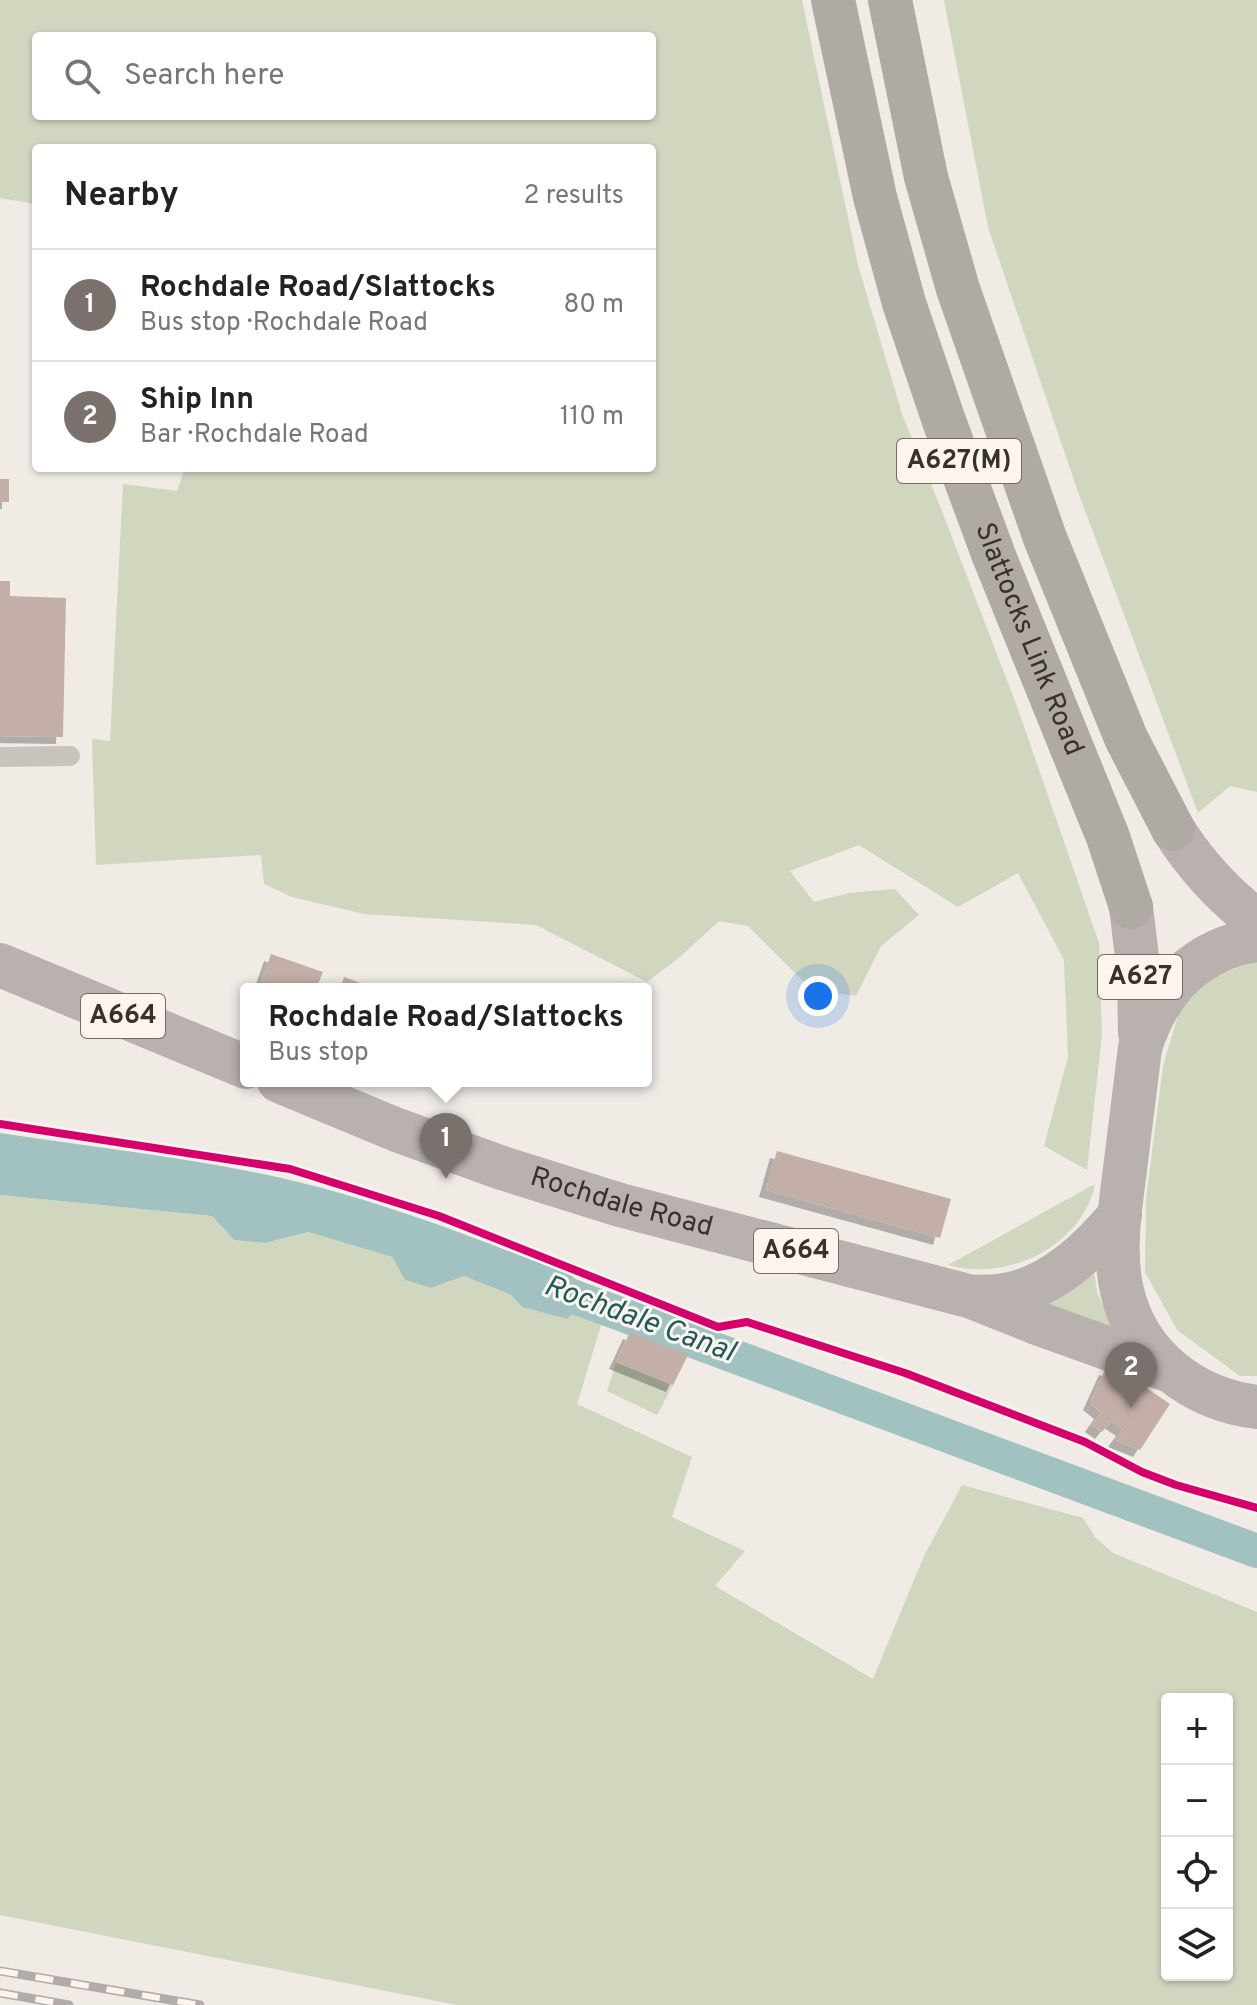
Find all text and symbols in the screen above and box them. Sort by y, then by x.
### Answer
search box [32,32,656,120]
icon: search [60,54,104,98]
text: Search here [124,58,284,95]
text: Nearby [64,175,179,218]
text: 2 results [524,180,624,213]
text: Rochdale Road/Slattocks [140,270,496,307]
text: 1 [85,289,95,322]
text: 80 m [564,289,624,322]
text: Bus stop · Rochdale Road [140,307,428,340]
text: Ship Inn [140,382,254,419]
text: 2 [82,401,98,434]
text: 110 m [560,401,624,434]
text: Bar · Rochdale Road [140,419,369,452]
road number: A627(M) [897,439,1021,483]
street label: Slattocks Link Road [965,518,1091,761]
road number: A627 [1098,955,1182,999]
your location [798,976,838,1016]
popup [240,983,652,1087]
road number: A664 [81,994,165,1038]
text: Rochdale Road/Slattocks [268,1000,624,1037]
text: Bus stop [268,1037,369,1070]
pin: 1 [420,1113,472,1179]
street label: Rochdale Road [526,1160,717,1246]
road number: A664 [754,1229,838,1273]
water label: Rochdale Canal [538,1268,741,1372]
pin: 2 [1105,1342,1157,1408]
map controls [1161,1693,1233,1981]
button: + [1161,1693,1233,1765]
button: − [1161,1765,1233,1837]
button: locate [1161,1837,1233,1909]
button: layers [1161,1909,1233,1981]

